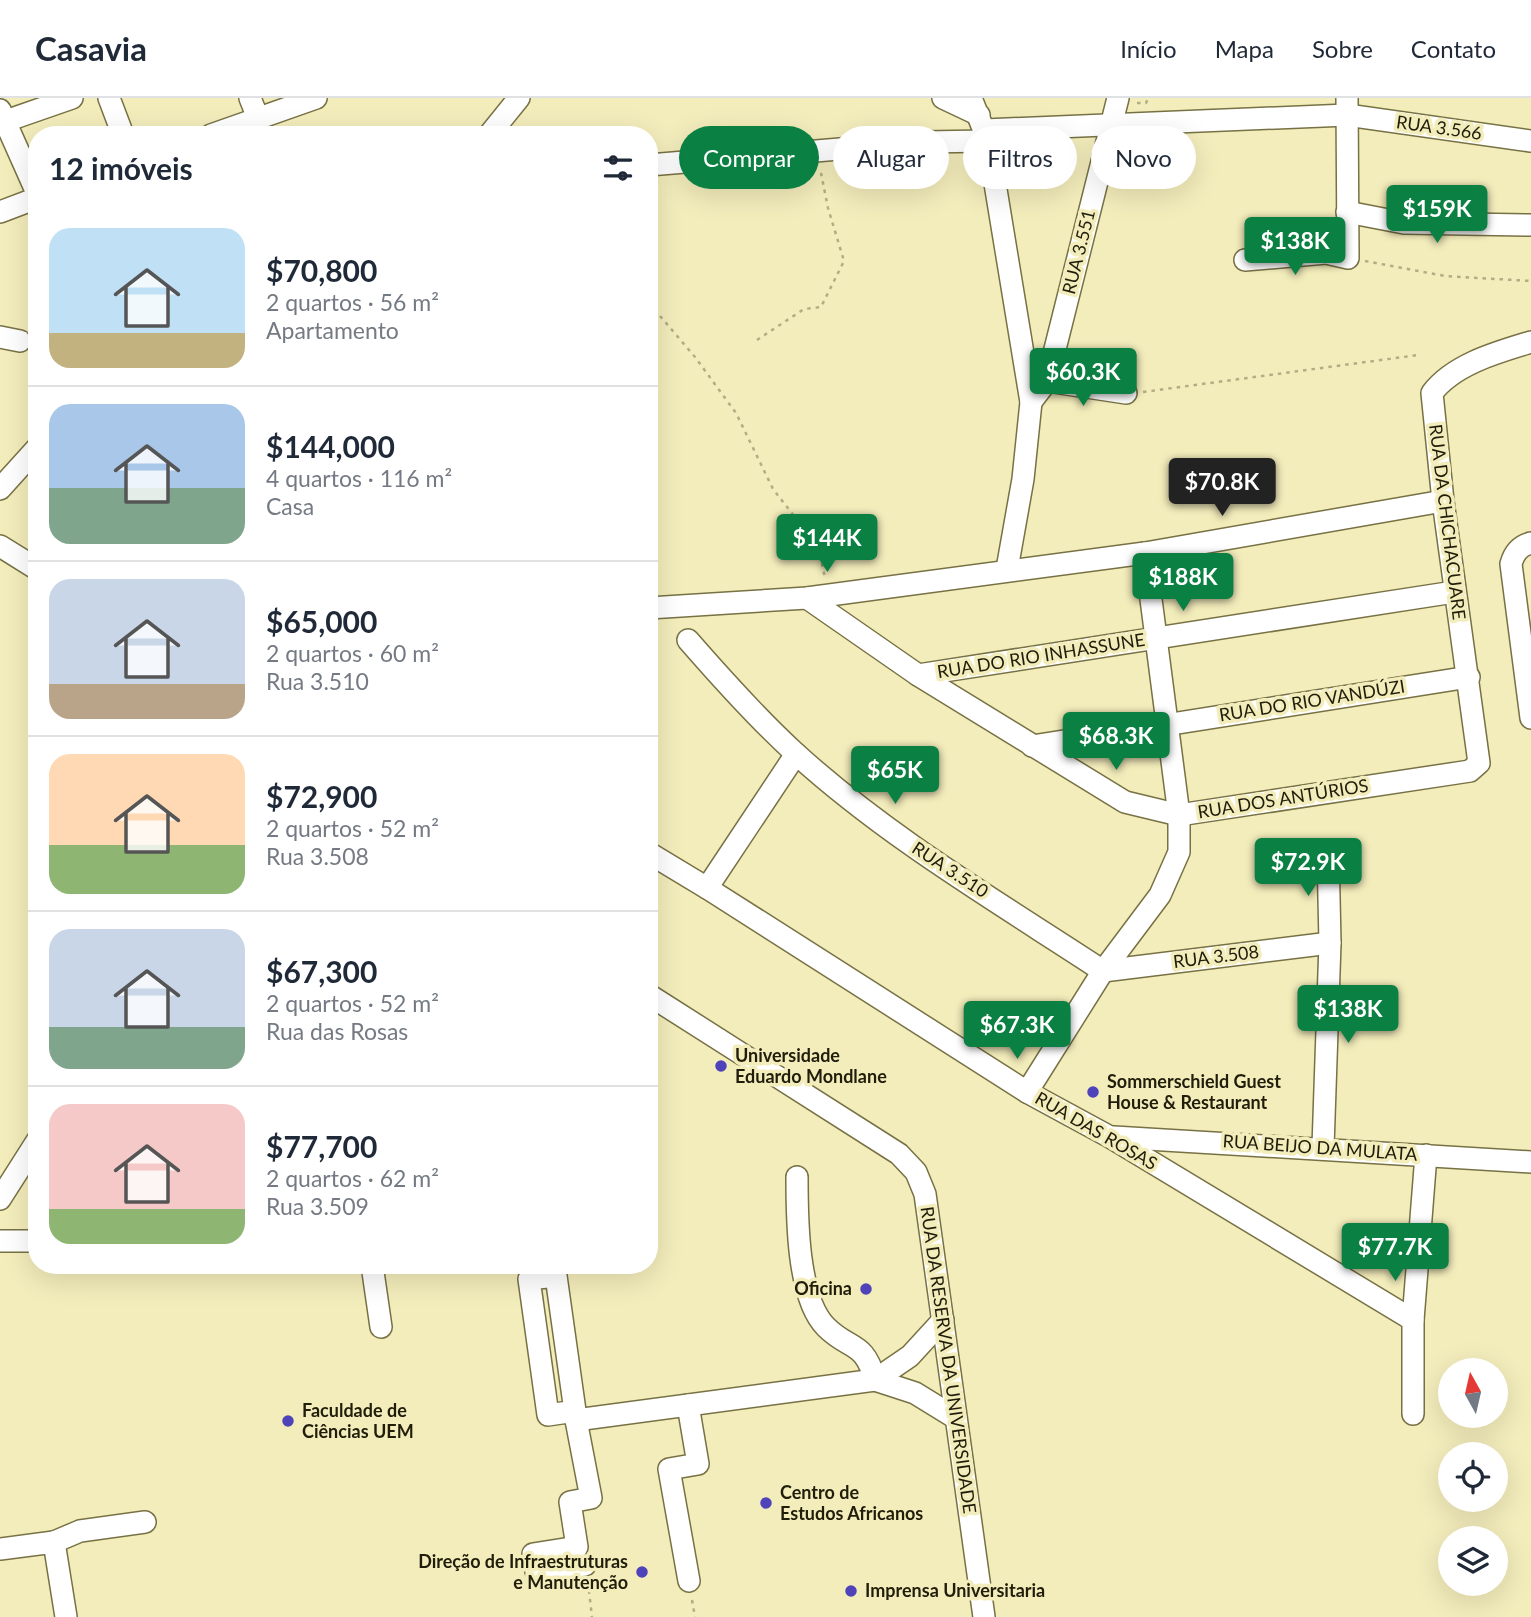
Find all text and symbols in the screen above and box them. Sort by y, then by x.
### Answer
text: Casavia [35,28,147,68]
text: Início [1120,34,1177,63]
text: Mapa [1215,34,1274,63]
text: Sobre [1312,34,1373,63]
text: Contato [1411,34,1496,63]
street label: RUA 3.566 [1395,110,1483,144]
chip: Comprar [679,126,819,189]
chip: Alugar [833,126,949,189]
chip: Filtros [963,126,1077,189]
chip: Novo [1091,126,1196,189]
icon: filters [599,149,637,187]
text: 12 imóveis [49,150,193,186]
pin: $159K [1388,186,1486,245]
text: $159K [1402,194,1472,222]
street label: RUA 3.551 [1057,207,1099,296]
pin: $138K [1246,218,1344,277]
text: $138K [1260,226,1330,254]
text: $70,800 [266,252,377,288]
icon: home [105,256,189,340]
text: 2 quartos · 56 m² [266,288,439,316]
text: Apartamento [266,316,399,344]
pin: $60.3K [1026,348,1140,408]
text: $60.3K [1046,357,1120,385]
street label: RUA DA CHICHACUARE [1425,423,1471,621]
text: $144,000 [266,428,395,464]
icon: home [105,432,189,516]
pin: $70.8K [1165,458,1279,518]
text: 4 quartos · 116 m² [266,464,452,492]
text: $70.8K [1185,467,1259,495]
text: Casa [266,492,314,520]
pin: $144K [778,514,876,574]
text: $144K [792,523,862,551]
pin: $188K [1134,554,1232,613]
text: $188K [1148,562,1218,590]
text: $65,000 [266,603,377,639]
icon: home [105,607,189,691]
street label: RUA DO RIO INHASSUNE [935,628,1146,682]
text: 2 quartos · 60 m² [266,639,439,667]
text: Rua 3.510 [266,667,369,695]
street label: RUA DO RIO VANDÚZI [1217,674,1406,726]
pin: $68.3K [1059,712,1173,772]
text: $68.3K [1079,721,1153,749]
pin: $65K [854,746,936,806]
text: $65K [867,755,923,783]
street label: RUA DOS ANTÚRIOS [1196,774,1370,822]
text: $72,900 [266,778,377,814]
icon: home [105,782,189,866]
text: 2 quartos · 52 m² [266,814,439,842]
street label: RUA 3.510 [908,836,993,902]
pin: $72.9K [1251,838,1365,898]
text: Rua 3.508 [266,842,369,870]
text: $72.9K [1271,847,1345,875]
street label: RUA 3.508 [1172,940,1260,972]
text: $67,300 [266,953,377,989]
icon: home [105,957,189,1041]
pin: $138K [1299,986,1397,1045]
text: 2 quartos · 52 m² [266,989,439,1017]
text: $138K [1313,994,1383,1022]
pin: $67.3K [960,1002,1074,1061]
text: $67.3K [980,1010,1054,1038]
text: Rua das Rosas [266,1017,408,1045]
place label: Universidade Eduardo Mondlane [735,1044,887,1087]
marker: Universidade Eduardo Mondlane [713,1058,729,1074]
place label: Sommerschield Guest House & Restaurant [1107,1070,1281,1113]
marker: Sommerschield Guest House & Restaurant [1085,1084,1101,1100]
street label: RUA DAS ROSAS [1032,1086,1161,1174]
text: $77,700 [266,1128,377,1164]
street label: RUA BEIJO DA MULATA [1222,1129,1419,1165]
icon: home [105,1132,189,1216]
text: 2 quartos · 62 m² [266,1164,439,1192]
text: Rua 3.509 [266,1192,369,1220]
street label: RUA DA RESERVA DA UNIVERSIDADE [917,1205,981,1515]
pin: $77.7K [1338,1224,1452,1283]
text: $77.7K [1358,1232,1432,1260]
place label: Oficina [794,1277,852,1299]
marker: Oficina [858,1281,874,1297]
north arrow [1438,1358,1508,1428]
map controls [1438,1358,1508,1596]
place label: Faculdade de Ciências UEM [302,1399,414,1442]
marker: Faculdade de Ciências UEM [280,1413,296,1429]
button: locate [1438,1442,1508,1512]
place label: Centro de Estudos Africanos [780,1481,923,1524]
marker: Centro de Estudos Africanos [758,1495,774,1511]
button: layers [1438,1526,1508,1596]
place label: Direção de Infraestruturas e Manutenção [418,1550,628,1593]
marker: Direção de Infraestruturas e Manutenção [634,1564,650,1580]
place label: Imprensa Universitaria [865,1579,1045,1601]
marker: Imprensa Universitaria [843,1583,859,1599]

